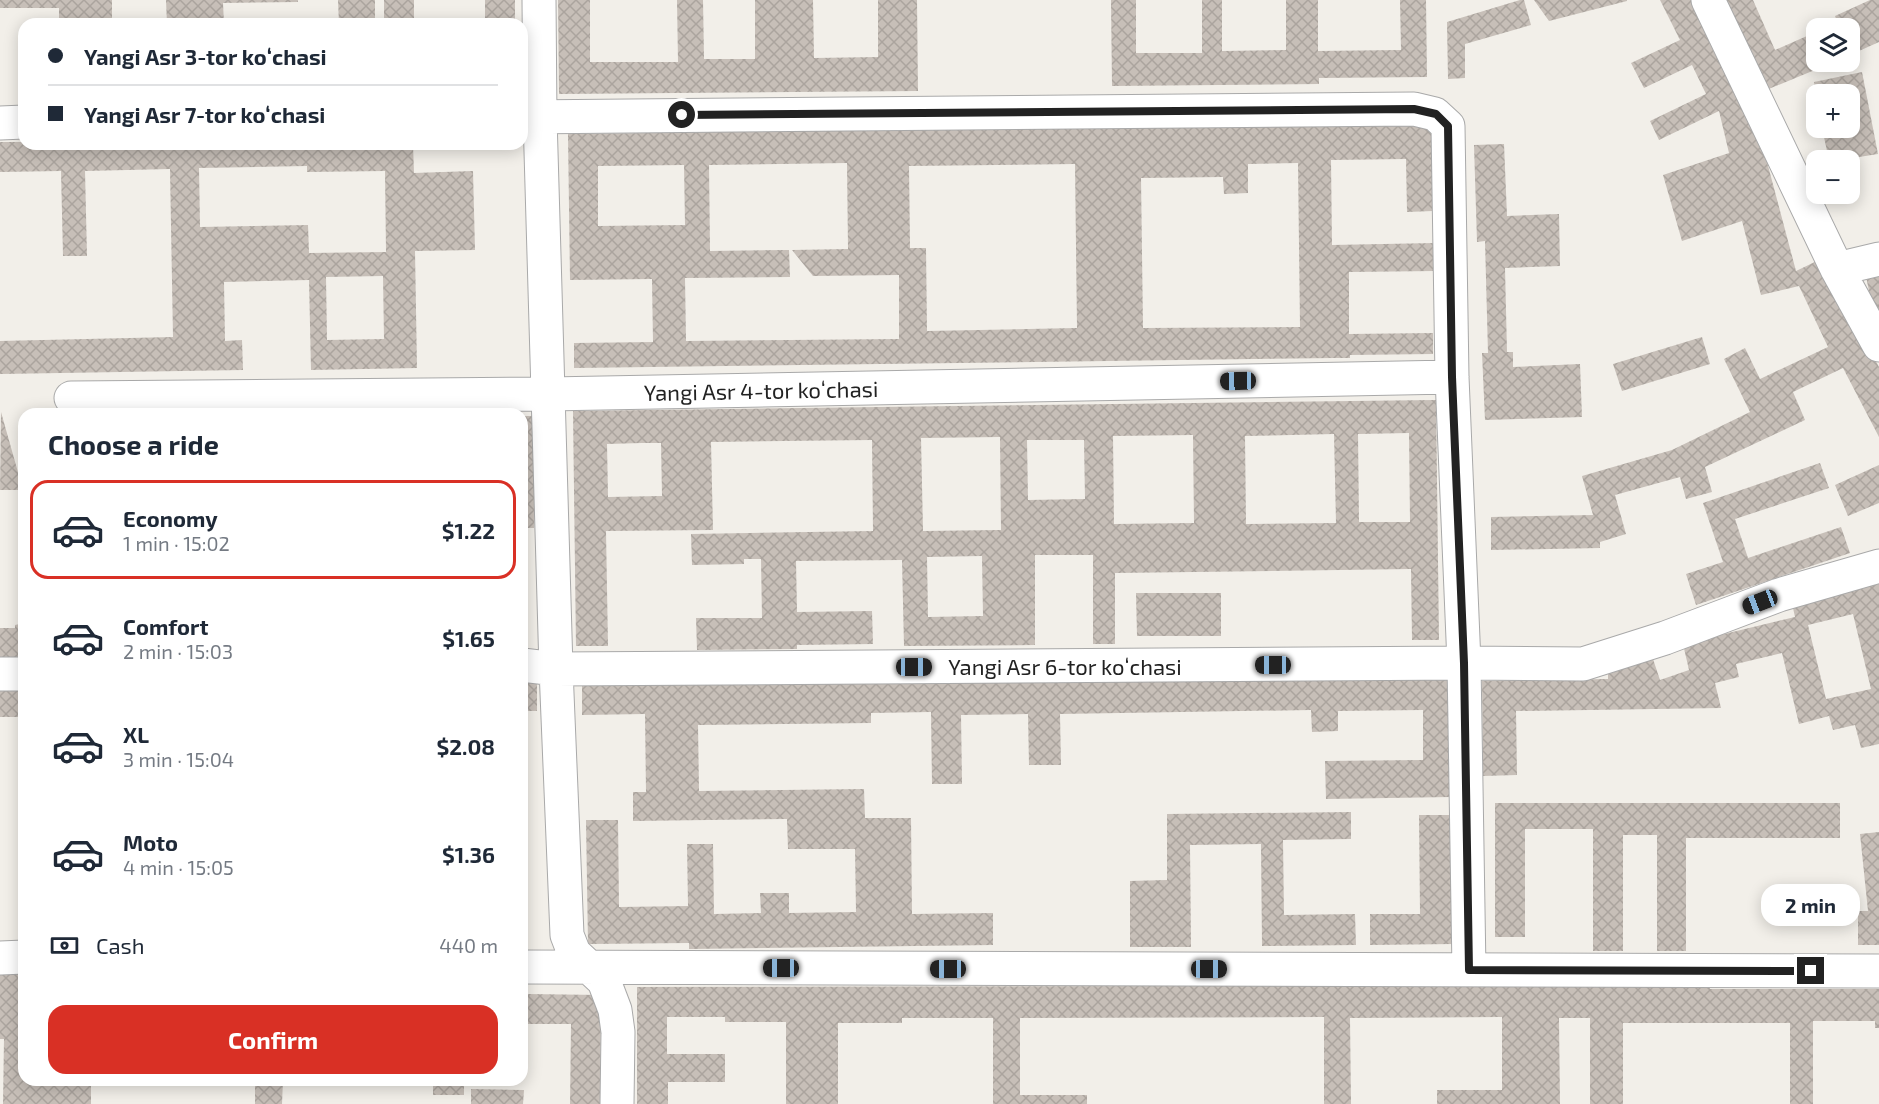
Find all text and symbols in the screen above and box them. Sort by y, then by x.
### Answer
map controls [1806,18,1860,204]
button: layers [1806,18,1860,72]
text: Yangi Asr 3-tor koʻchasi [84,43,327,69]
button: + [1806,84,1860,138]
text: Yangi Asr 7-tor koʻchasi [84,101,325,127]
route start [668,101,695,128]
button: − [1806,150,1860,204]
car [1220,372,1256,390]
street label: Yangi Asr 4-tor koʻchasi [644,375,878,405]
text: Choose a ride [48,428,219,460]
icon: car [51,503,105,557]
text: Economy [123,505,218,531]
text: $1.22 [442,517,495,543]
text: 1 min · 15:02 [123,531,230,555]
car [1740,587,1780,617]
icon: car [51,611,105,665]
text: Comfort [123,613,208,639]
text: $1.65 [442,625,495,651]
text: 2 min · 15:03 [123,639,233,663]
street label: Yangi Asr 6-tor koʻchasi [948,653,1182,679]
car [1255,656,1291,674]
car [896,658,932,676]
icon: car [51,719,105,773]
text: XL [123,721,149,747]
text: $2.08 [437,733,495,759]
text: 3 min · 15:04 [123,747,234,771]
icon: car [51,827,105,881]
text: Moto [123,829,178,855]
text: $1.36 [442,841,495,867]
text: 4 min · 15:05 [123,855,234,879]
callout: 2 min [1762,884,1860,926]
text: 2 min [1785,893,1836,917]
icon: cash [48,929,81,962]
text: Cash [96,932,145,958]
text: 440 m [439,933,498,957]
route end [1797,957,1824,984]
car [763,959,799,977]
car [930,960,966,978]
car [1191,960,1227,978]
button: Confirm [48,1005,498,1074]

